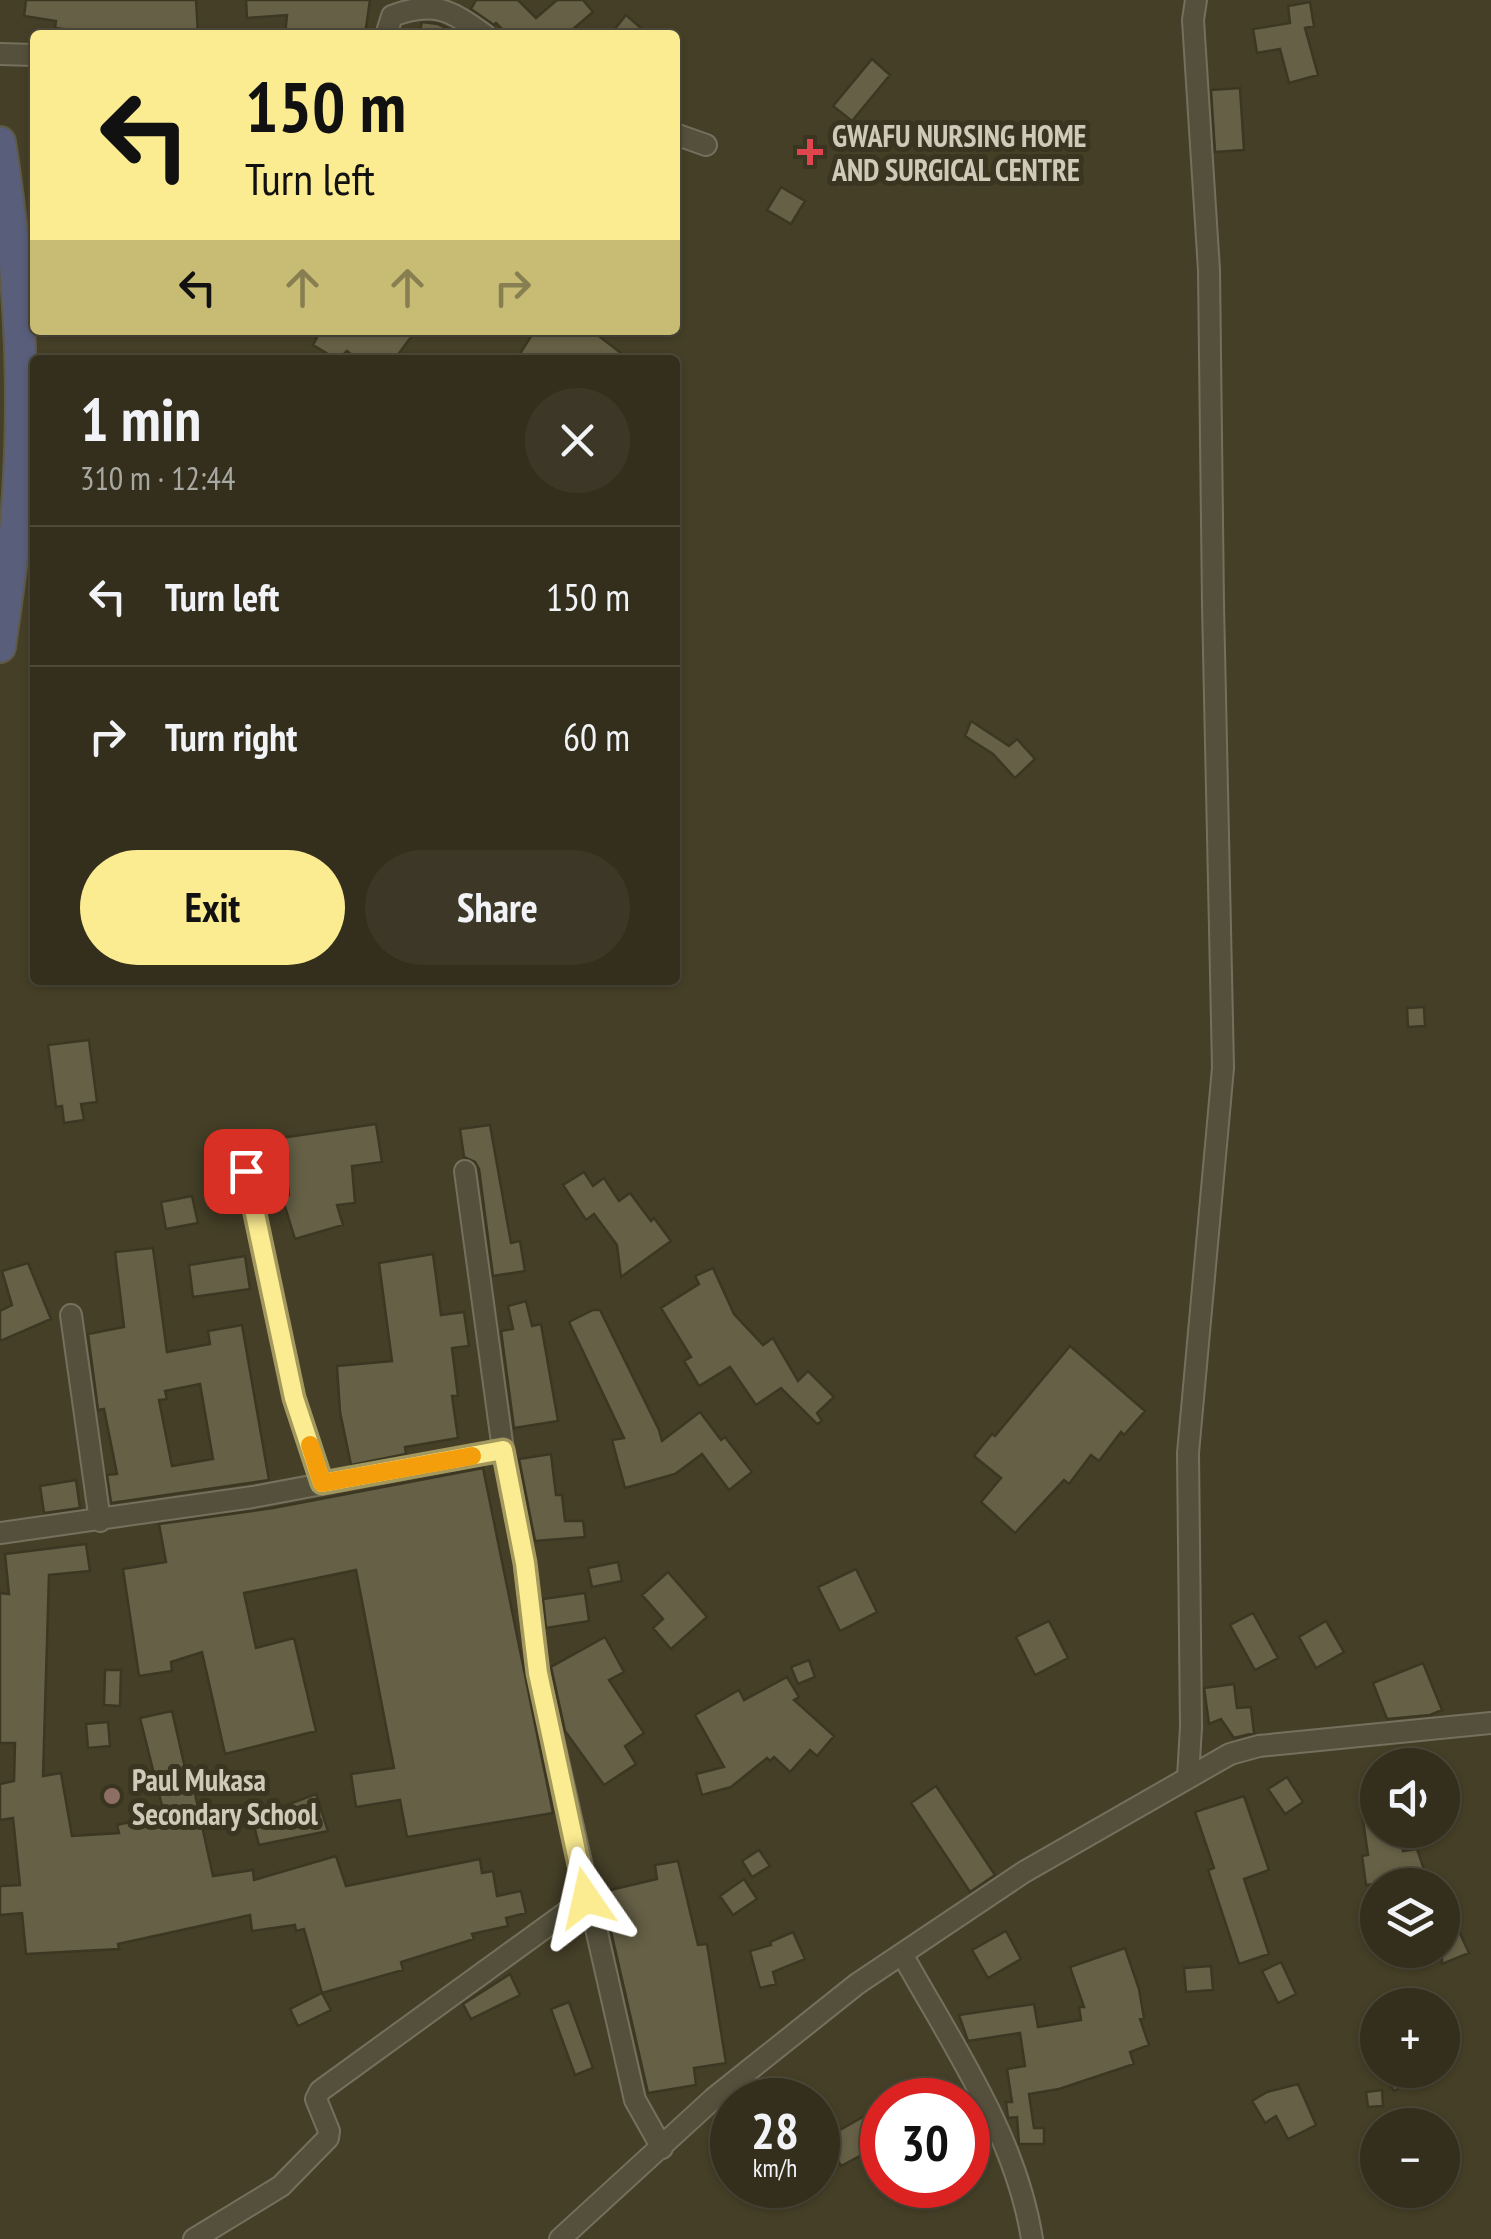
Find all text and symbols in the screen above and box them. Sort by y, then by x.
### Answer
text: 150 m [245,61,406,151]
icon: left [80,70,210,200]
place label: GWAFU NURSING HOME AND SURGICAL CENTRE [831,116,1087,189]
marker: GWAFU NURSING HOME AND SURGICAL CENTRE [797,139,823,165]
text: Turn left [245,149,375,207]
icon: left [170,260,225,315]
icon: ahead [275,260,330,315]
icon: ahead [380,260,435,315]
icon: right [485,260,540,315]
text: 1 min [80,380,201,458]
button: close [525,388,630,493]
text: 310 m · 12:44 [80,457,235,499]
icon: left [80,569,135,624]
text: Turn left [165,572,279,621]
text: 150 m [546,572,630,621]
icon: right [80,709,135,764]
text: Turn right [165,712,297,761]
text: 60 m [563,712,630,761]
button: Exit [80,850,345,965]
button: Share [365,850,630,965]
pin [204,1129,289,1214]
icon: arrive [219,1144,274,1199]
map controls [1360,1748,1460,2208]
button: sound [1360,1748,1460,1848]
place label: Paul Mukasa Secondary School [132,1760,319,1833]
marker: Paul Mukasa Secondary School [101,1785,123,1807]
position arrow [534,1846,638,1950]
button: layers [1360,1868,1460,1968]
button: + [1360,1988,1460,2088]
speed limit sign: 30 [860,2078,990,2208]
text: 28 [751,2098,799,2163]
button: − [1360,2108,1460,2208]
text: km/h [753,2152,797,2184]

